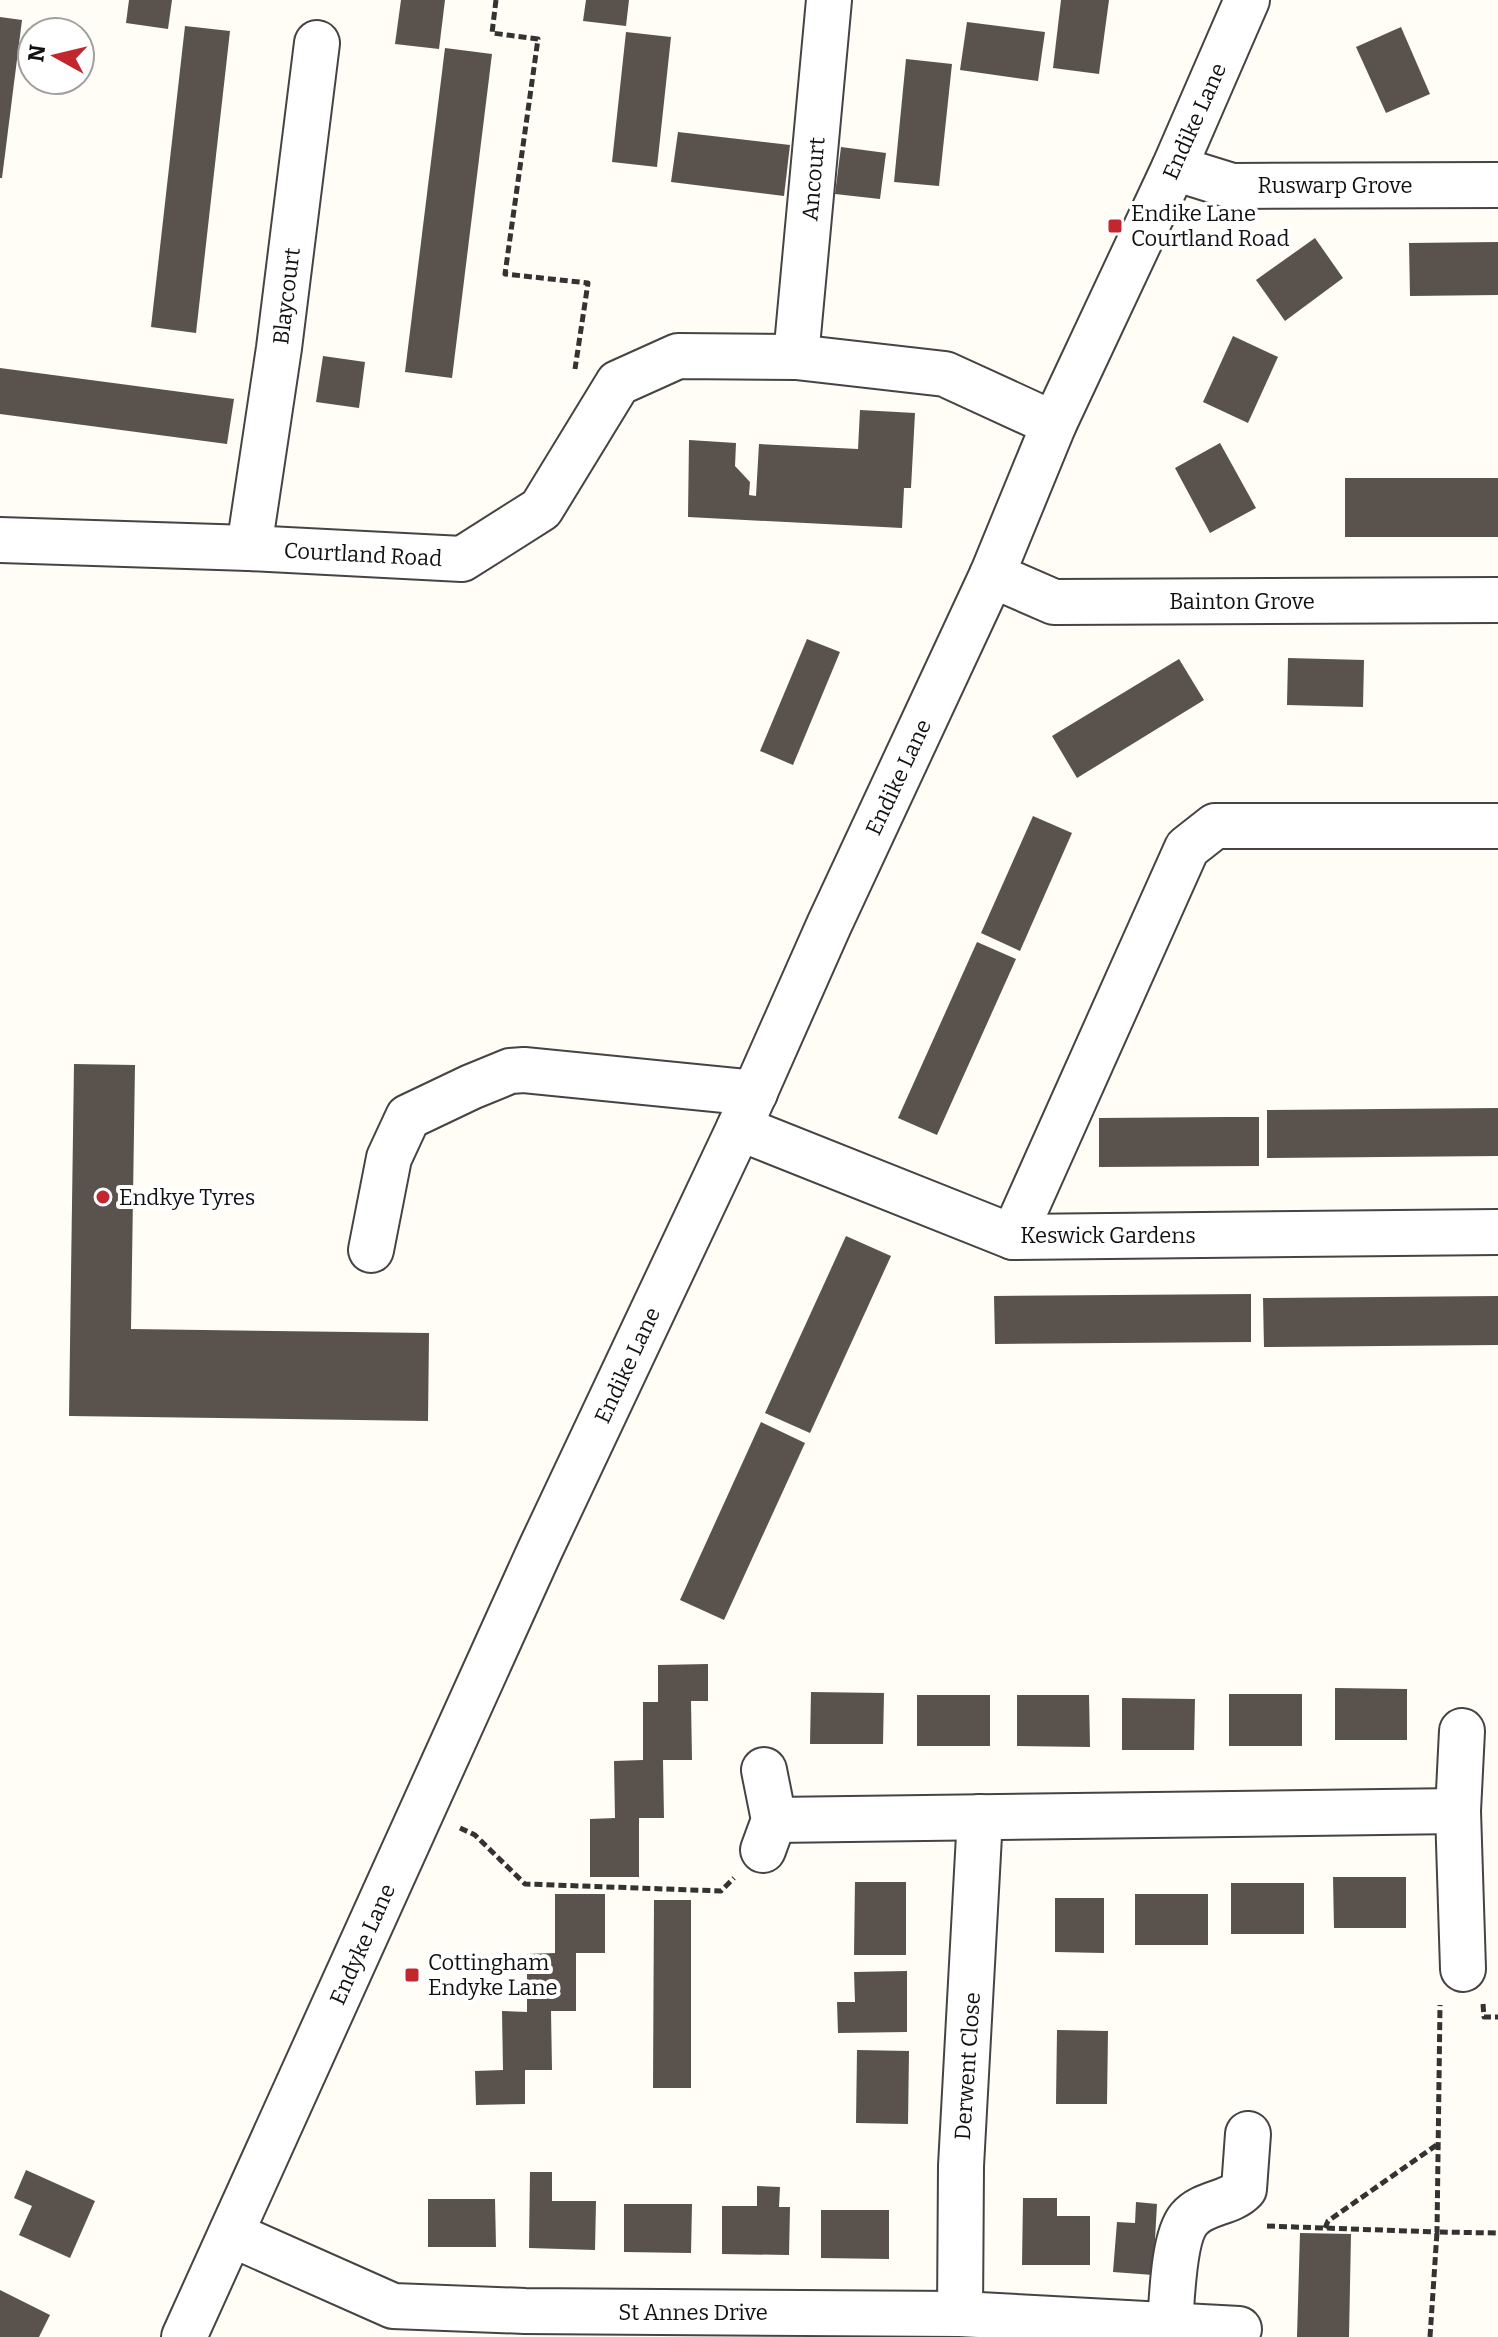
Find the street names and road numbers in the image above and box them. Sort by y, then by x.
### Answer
street label: Endike Lane [1157,59,1232,184]
street label: Ancourt [796,136,831,222]
street label: Ruswarp Grove [1258,172,1412,199]
street label: Blaycourt [267,246,306,346]
street label: Courtland Road [283,537,443,572]
street label: Bainton Grove [1169,588,1315,615]
street label: Endike Lane [860,715,937,840]
street label: Keswick Gardens [1020,1222,1196,1249]
street label: Endike Lane [589,1303,666,1428]
street label: Endyke Lane [324,1880,401,2009]
street label: Derwent Close [949,1991,986,2141]
street label: St Annes Drive [618,2299,768,2326]

